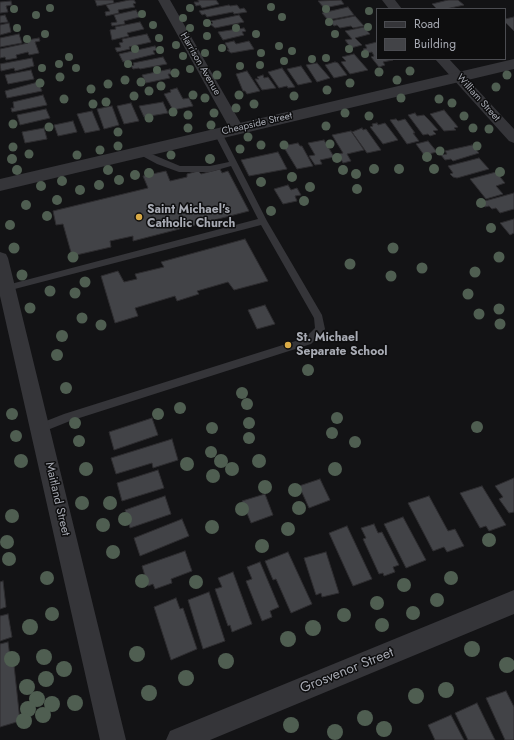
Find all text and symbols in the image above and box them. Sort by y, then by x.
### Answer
legend [376,8,506,60]
text: Road [414,15,440,33]
street label: Harrison Avenue [177,31,223,97]
text: Building [414,35,456,53]
street label: William Street [454,72,502,124]
street label: Cheapside Street [221,110,293,138]
place label: Saint Michael's Catholic Church [147,203,235,231]
marker: Saint Michael's Catholic Church [134,212,144,222]
place label: St. Michael Separate School [296,331,388,359]
marker: St. Michael Separate School [283,340,293,350]
street label: Maitland Street [42,461,72,537]
street label: Grosvenor Street [298,645,396,697]

